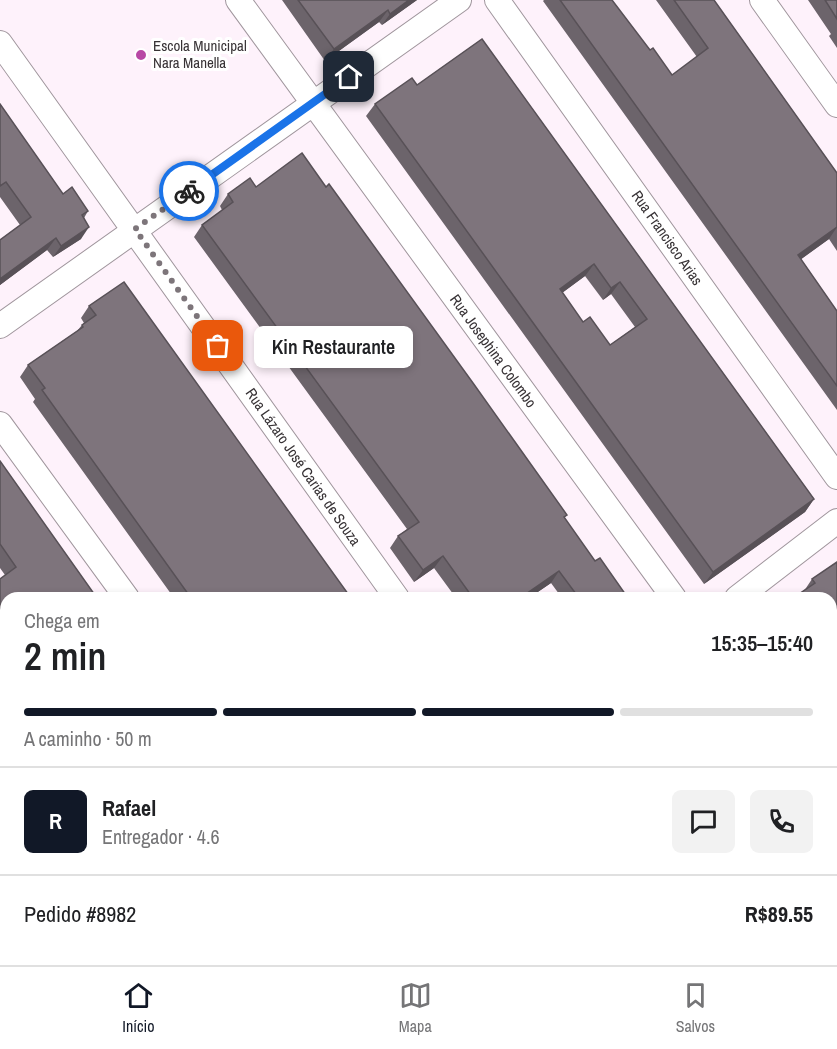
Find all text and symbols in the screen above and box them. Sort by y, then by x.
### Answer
place label: Escola Municipal Nara Manella [153,35,247,73]
marker: Escola Municipal Nara Manella [134,48,148,62]
pin [323,51,374,102]
icon: home [332,60,365,93]
courier [159,161,219,221]
icon: bike [173,175,206,208]
street label: Rua Francisco Arias [627,186,708,289]
street label: Rua Josephina Colombo [445,290,542,412]
pin [192,320,243,371]
callout: Kin Restaurante [254,325,413,367]
icon: bag [201,329,234,362]
text: Kin Restaurante [272,333,395,360]
street label: Rua Lázaro José Carias de Souza [241,384,366,550]
text: Chega em [24,607,100,634]
text: 15:35–15:40 [711,628,813,658]
text: 2 min [24,630,106,682]
text: A caminho · 50 m [24,725,152,752]
button: chat [672,790,735,853]
button: phone [750,790,813,853]
text: Rafael [102,793,156,823]
text: R [49,806,62,836]
text: Entregador · 4.6 [102,823,220,850]
text: Pedido #8982 [24,899,136,929]
text: R$89.55 [745,899,813,929]
tab: Início [122,979,155,1037]
tab: Mapa [399,979,432,1037]
tab: Salvos [676,979,715,1037]

